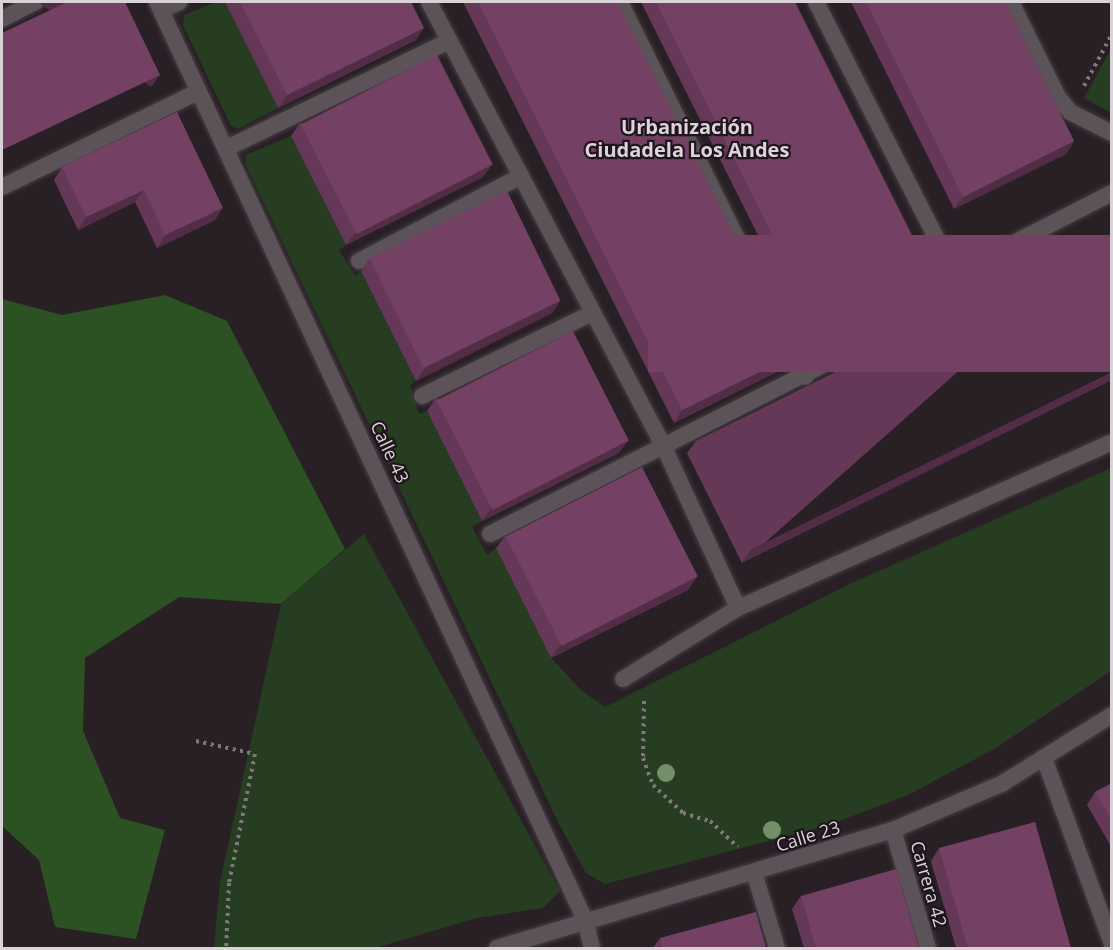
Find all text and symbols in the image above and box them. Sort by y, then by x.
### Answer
district label: Urbanización Ciudadela Los Andes [585,115,789,162]
street label: Calle 43 [366,418,414,486]
street label: Calle 23 [773,816,843,856]
street label: Carrera 42 [906,838,952,930]

